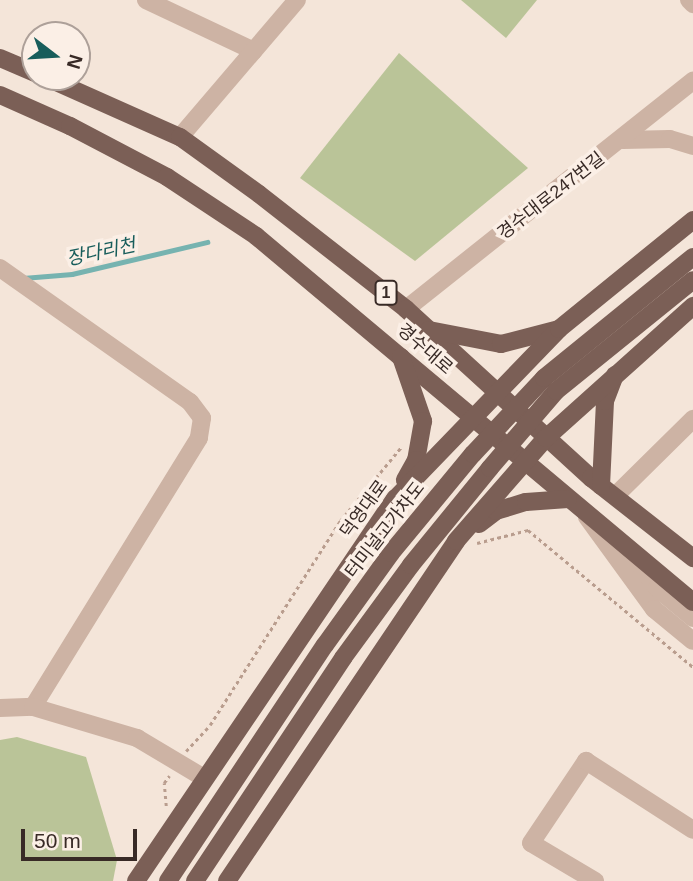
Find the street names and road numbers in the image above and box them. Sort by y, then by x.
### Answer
street label: 경수대로247번길 [493,148,609,244]
road number: 1 [374,280,398,306]
street label: 경수대로 [393,319,457,379]
street label: 덕영대로 [336,476,392,542]
street label: 터미널고가차도 [341,478,429,582]

